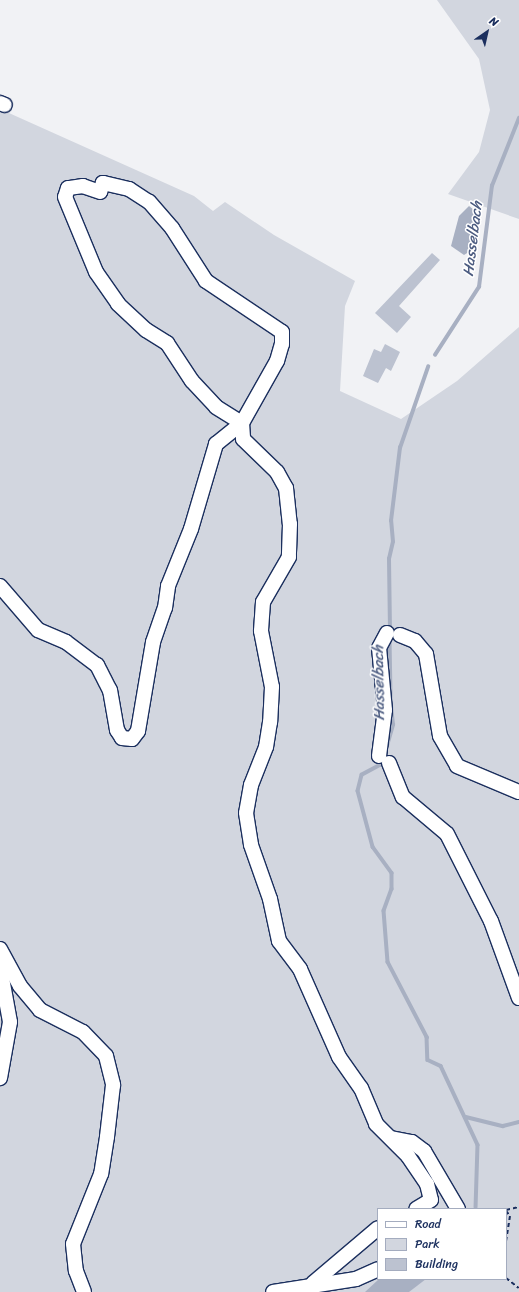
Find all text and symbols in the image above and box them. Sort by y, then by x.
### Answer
north arrow [467,12,507,52]
text: N [486,12,502,32]
water label: Hasselbach [459,201,487,277]
water label: Hasselbach [369,645,389,721]
legend [377,1208,507,1280]
text: Road [415,1213,441,1235]
text: Park [415,1233,440,1255]
text: Building [415,1253,458,1275]

